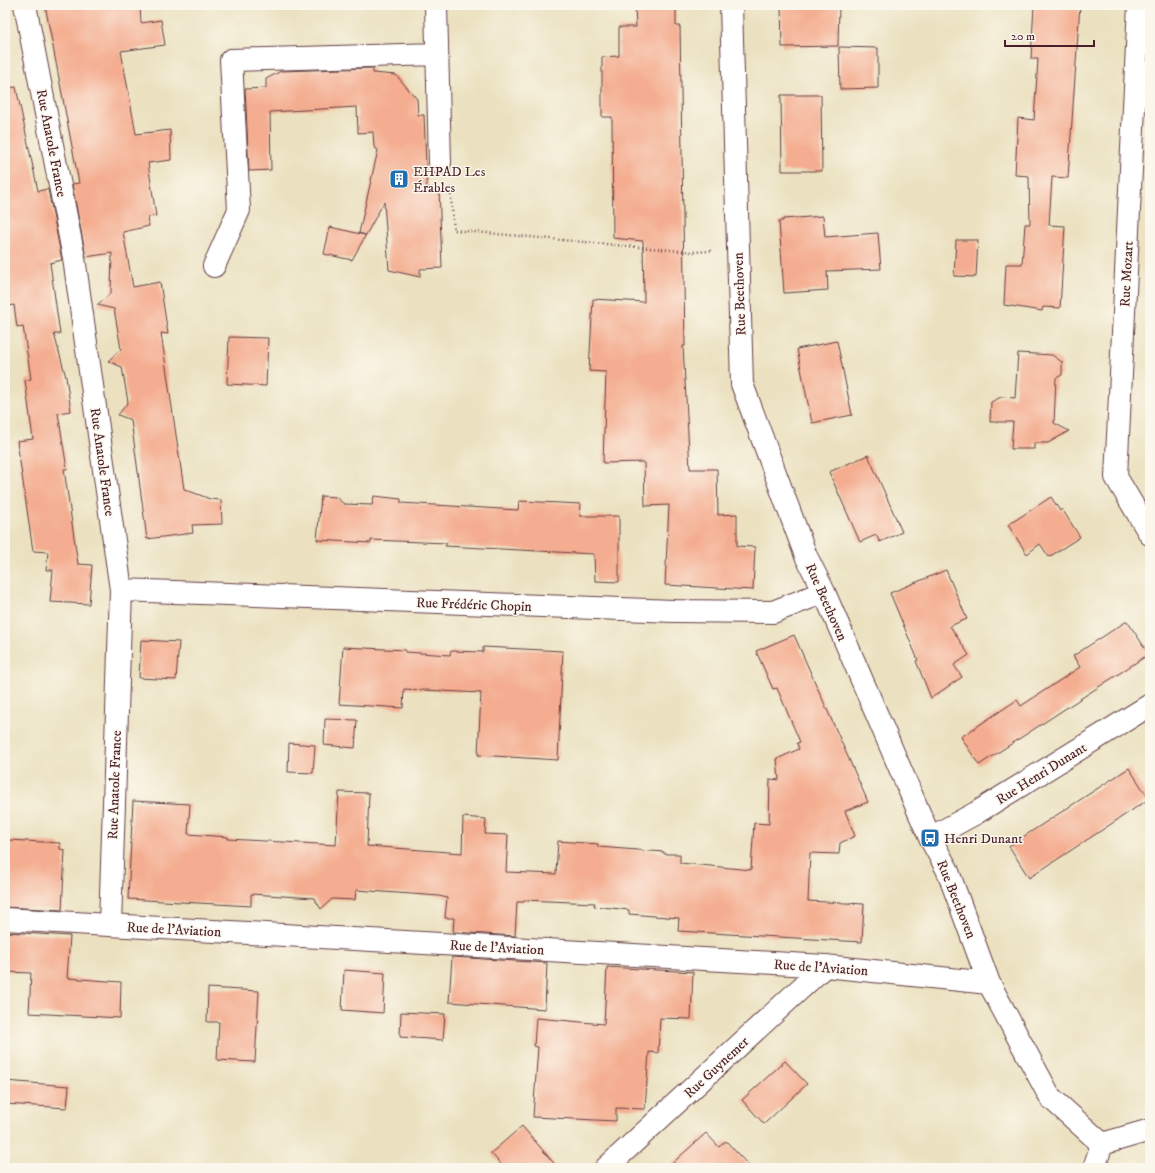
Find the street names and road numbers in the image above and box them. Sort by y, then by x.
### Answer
street label: Rue Anatole France [32,88,70,199]
street label: Rue Mozart [1116,240,1138,307]
street label: Rue Beethoven [730,251,750,336]
street label: Rue Anatole France [85,407,119,518]
street label: Rue Beethoven [801,561,851,645]
street label: Rue Frédéric Chopin [416,594,533,616]
street label: Rue Anatole France [104,730,126,840]
street label: Rue Henri Dunant [993,739,1091,809]
street label: Rue Beethoven [932,857,980,942]
street label: Rue de l'Aviation [126,919,222,941]
street label: Rue de l'Aviation [449,937,545,959]
street label: Rue de l'Aviation [773,956,869,980]
street label: Rue Guynemer [680,1032,754,1102]

